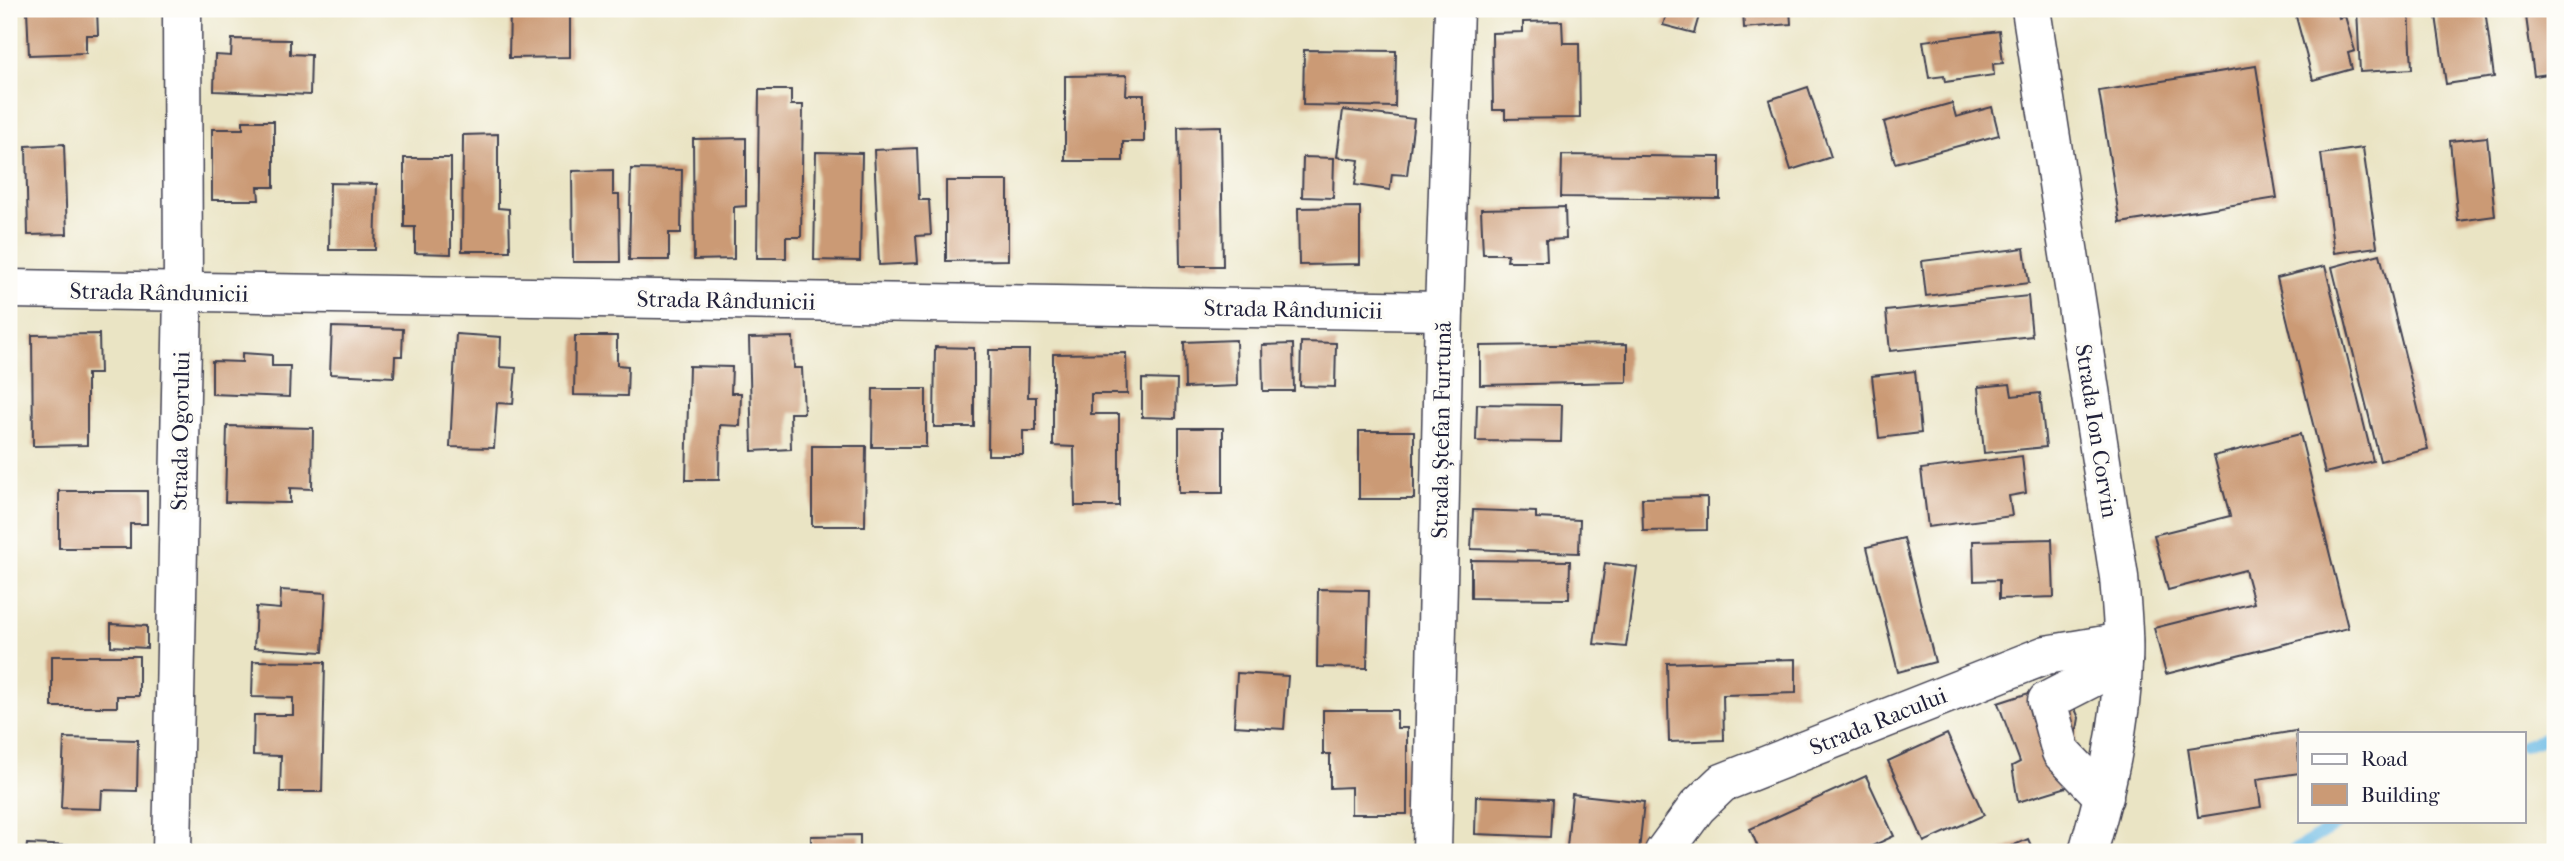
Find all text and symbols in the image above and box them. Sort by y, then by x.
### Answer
street label: Strada Rândunicii [69,277,249,308]
street label: Strada Rândunicii [636,285,816,316]
street label: Strada Rândunicii [1203,294,1383,325]
street label: Strada Ștefan Furtună [1426,321,1457,539]
street label: Strada Ion Corvin [2069,342,2124,521]
street label: Strada Ogorului [166,351,195,511]
street label: Strada Racului [1806,682,1951,761]
legend [2298,732,2526,822]
text: Road [2361,747,2408,771]
text: Building [2361,783,2440,807]

